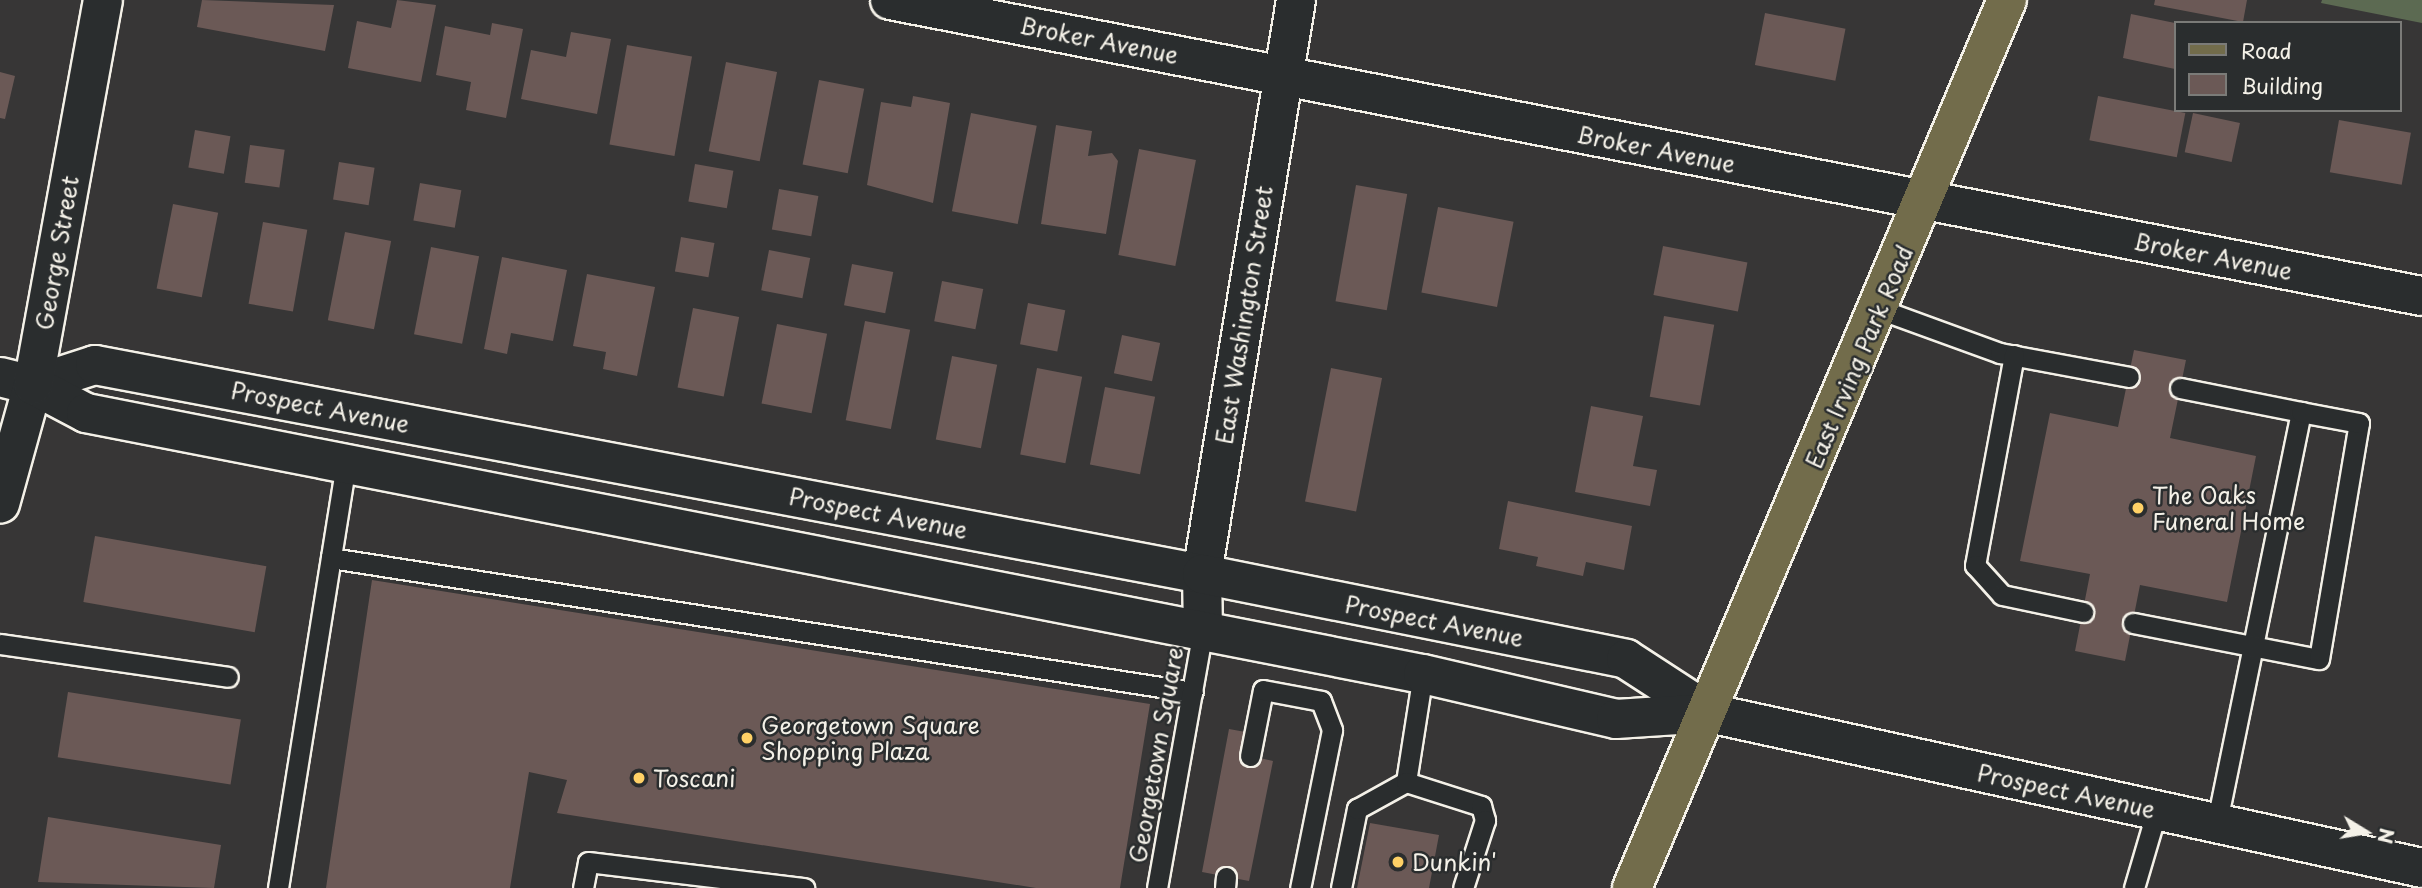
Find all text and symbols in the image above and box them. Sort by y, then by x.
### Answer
street label: Broker Avenue [1017,11,1181,69]
legend [2174,21,2401,112]
text: Road [2241,34,2292,66]
text: Building [2241,69,2323,101]
street label: Broker Avenue [1574,120,1738,178]
street label: George Street [30,174,84,332]
street label: East Washington Street [1210,184,1278,446]
street label: Broker Avenue [2131,227,2295,285]
street label: East Irving Park Road [1800,241,1918,473]
street label: Prospect Avenue [229,376,411,438]
place label: The Oaks Funeral Home [2152,481,2307,535]
street label: Prospect Avenue [787,482,969,544]
marker: The Oaks Funeral Home [2130,500,2146,516]
street label: Prospect Avenue [1343,590,1525,652]
street label: Georgetown Square [1123,645,1189,865]
place label: Georgetown Square Shopping Plaza [761,711,979,765]
marker: Georgetown Square Shopping Plaza [739,730,755,746]
street label: Prospect Avenue [1975,759,2157,823]
place label: Toscani [653,764,736,792]
marker: Toscani [631,770,647,786]
north arrow [2331,797,2401,867]
text: N [2371,826,2402,846]
place label: Dunkin' [1412,848,1497,876]
marker: Dunkin' [1390,854,1406,870]

